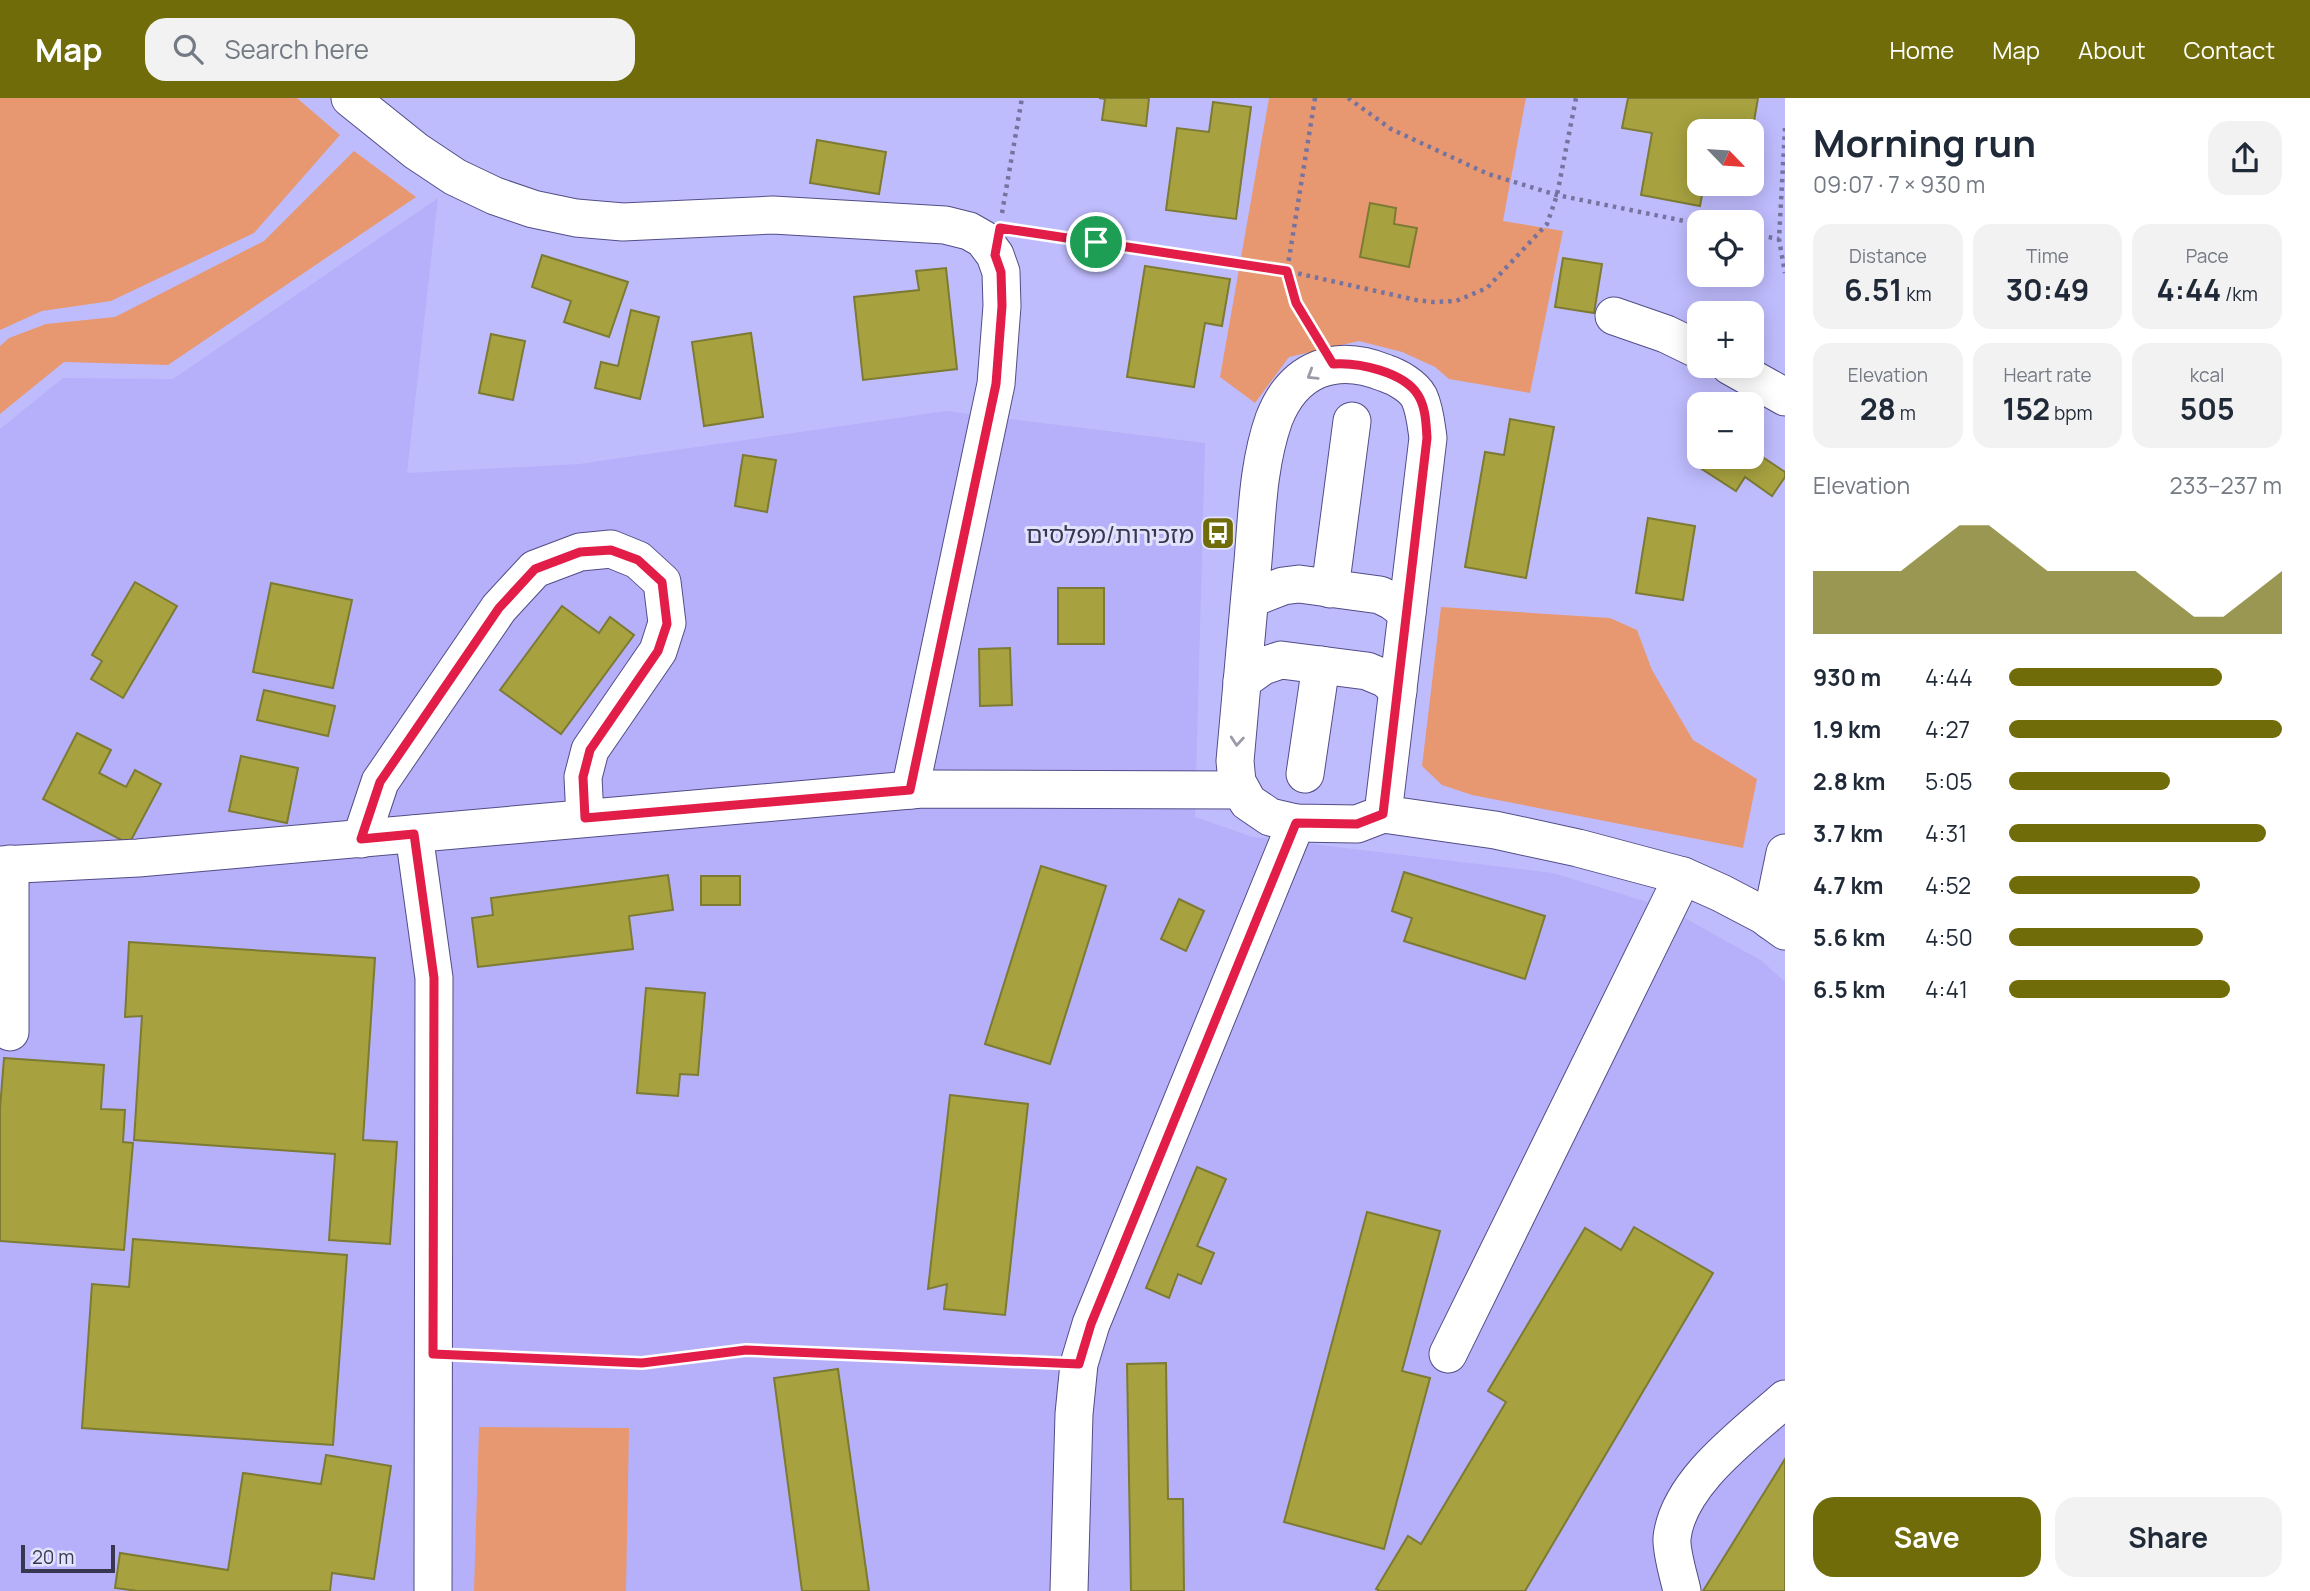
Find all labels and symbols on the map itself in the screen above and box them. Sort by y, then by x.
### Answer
north arrow [1687,119,1764,196]
pin [1066,212,1126,272]
one-way arrow [1306,366,1319,379]
bus stop icon: מזכירות/מפלסים [1199,514,1237,552]
place label: מזכירות/מפלסים [1026,517,1194,550]
one-way arrow [1230,735,1245,746]
scale bar [21,1542,116,1574]

